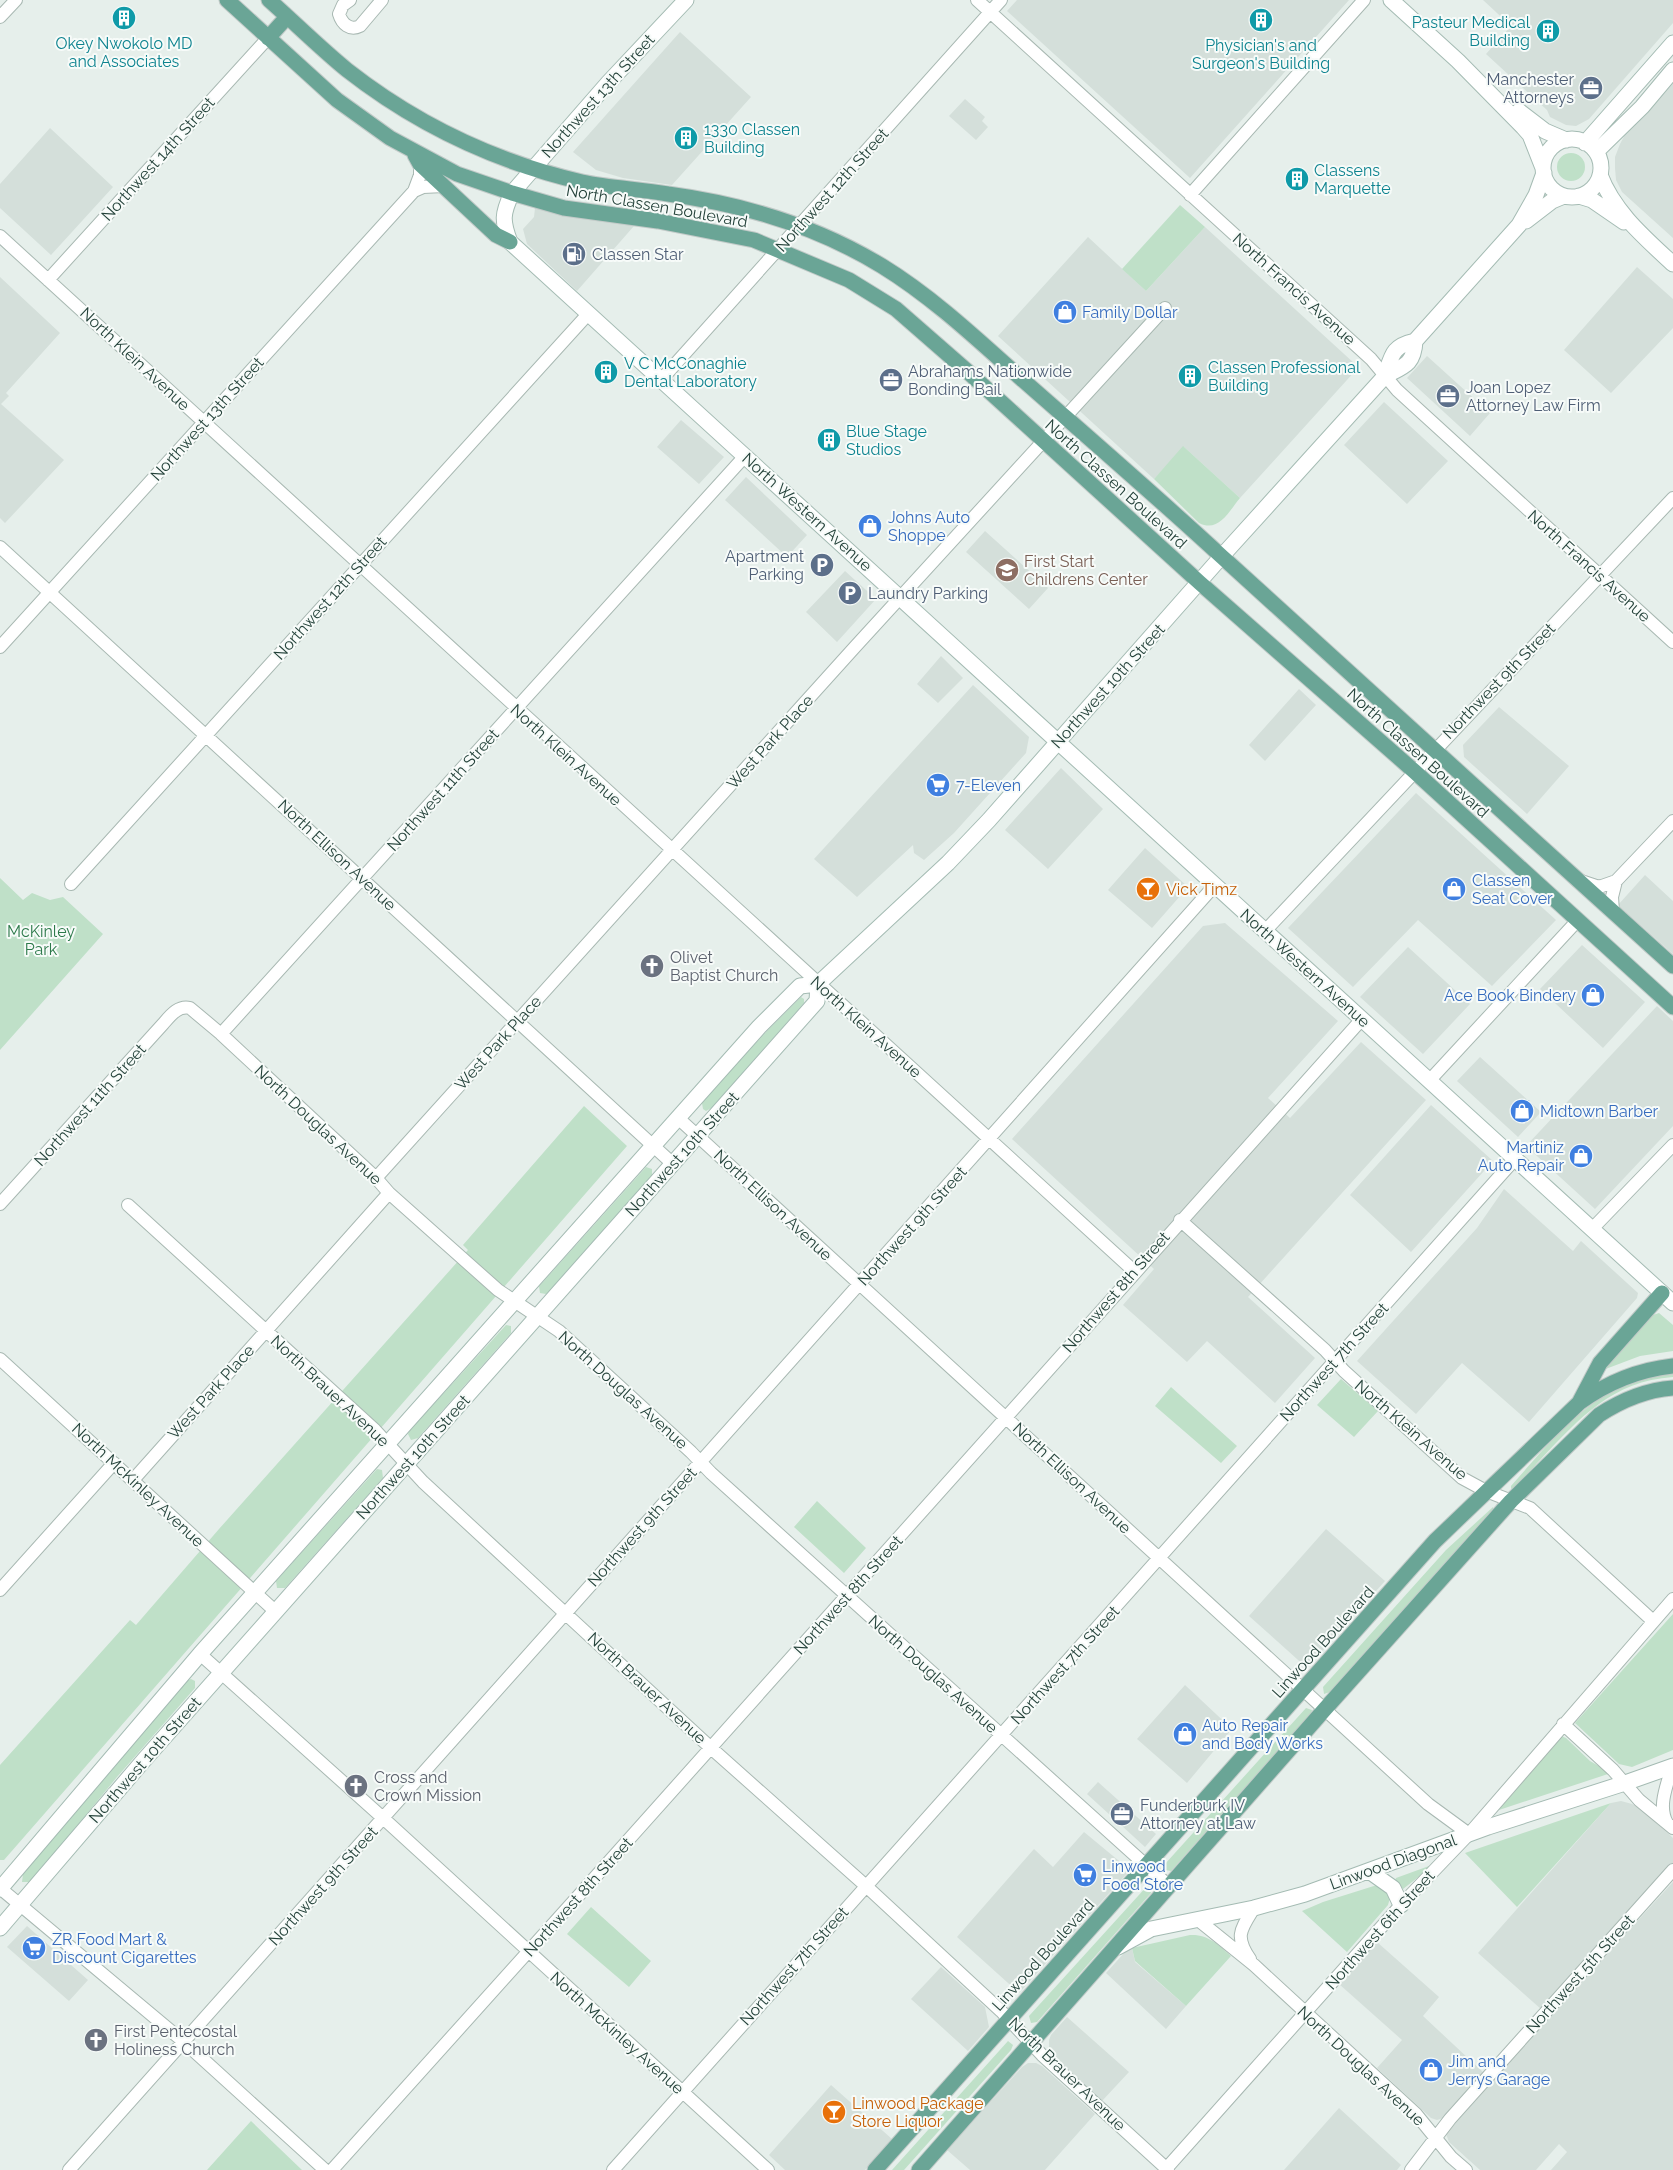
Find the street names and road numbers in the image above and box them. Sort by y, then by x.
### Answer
street label: Northwest 13th Street [538,30,659,162]
street label: Northwest 14th Street [97,93,219,225]
street label: Northwest 12th Street [772,124,893,256]
street label: North Classen Boulevard [565,181,749,231]
street label: North Francis Avenue [1229,229,1359,349]
street label: North Klein Avenue [76,303,194,415]
street label: Northwest 13th Street [147,353,268,485]
street label: North Classen Boulevard [1041,415,1191,553]
street label: North Western Avenue [738,449,876,575]
street label: North Francis Avenue [1524,506,1654,626]
street label: Northwest 12th Street [270,532,391,664]
street label: Northwest 10th Street [1047,619,1169,752]
street label: Northwest 9th Street [1439,619,1560,743]
street label: North Classen Boulevard [1343,684,1493,822]
street label: West Park Place [723,691,817,793]
street label: North Klein Avenue [507,700,625,810]
street label: Northwest 11th Street [383,724,503,855]
street label: North Ellison Avenue [274,795,400,915]
street label: North Western Avenue [1236,905,1374,1031]
street label: North Klein Avenue [807,972,925,1082]
street label: West Park Place [451,992,545,1094]
street label: Northwest 11th Street [30,1039,150,1170]
street label: North Douglas Avenue [250,1061,386,1189]
street label: Northwest 10th Street [621,1087,743,1220]
street label: North Ellison Avenue [710,1145,836,1265]
street label: Northwest 9th Street [854,1162,971,1289]
street label: Northwest 8th Street [1058,1227,1174,1356]
street label: Northwest 7th Street [1276,1298,1393,1425]
street label: North Douglas Avenue [555,1327,691,1453]
street label: North Brauer Avenue [267,1331,393,1451]
street label: West Park Place [164,1341,258,1443]
street label: North Klein Avenue [1351,1376,1471,1484]
street label: Northwest 10th Street [352,1390,474,1523]
street label: North Ellison Avenue [1009,1418,1135,1538]
street label: North McKinley Avenue [68,1419,208,1551]
street label: Northwest 9th Street [584,1463,701,1590]
street label: Northwest 8th Street [790,1531,907,1658]
street label: Linwood Boulevard [1268,1582,1378,1702]
street label: Northwest 7th Street [1007,1601,1124,1728]
street label: North Douglas Avenue [865,1611,1001,1737]
street label: North Brauer Avenue [584,1628,710,1748]
street label: Northwest 10th Street [85,1693,205,1827]
street label: Northwest 9th Street [265,1822,382,1949]
street label: Linwood Diagonal [1327,1830,1459,1894]
street label: Northwest 8th Street [520,1833,637,1960]
street label: Northwest 6th Street [1321,1866,1439,1994]
street label: Linwood Boulevard [988,1895,1098,2015]
street label: Northwest 7th Street [736,1902,853,2029]
street label: Northwest 5th Street [1522,1910,1639,2037]
street label: North McKinley Avenue [546,1968,688,2098]
street label: North Douglas Avenue [1293,2002,1429,2130]
street label: North Brauer Avenue [1005,2013,1129,2135]

